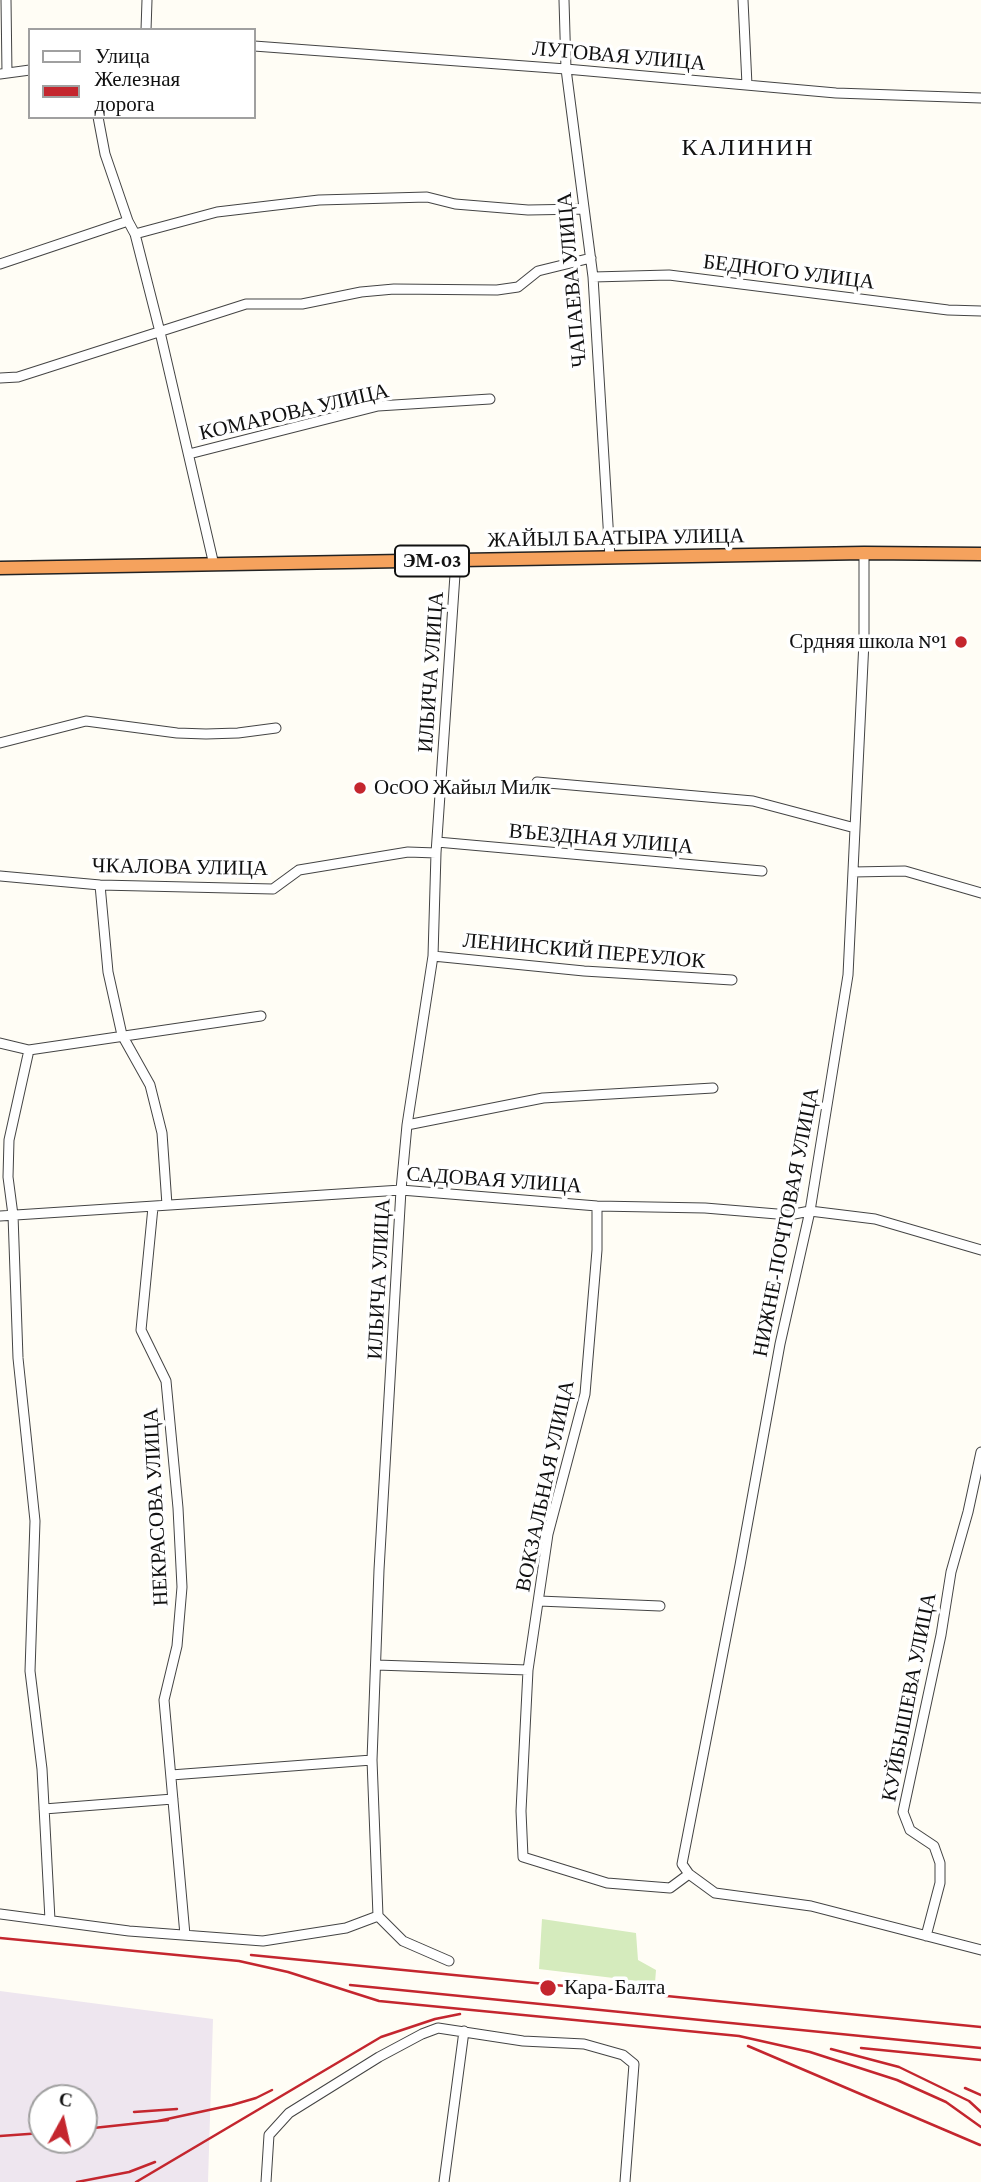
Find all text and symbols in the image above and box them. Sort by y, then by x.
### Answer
legend [28,28,256,119]
street label: ЛУГОВАЯ УЛИЦА [531,36,707,76]
text: Улица [95,44,150,68]
text: Железная дорога [94,67,180,116]
district label: КАЛИНИН [682,134,814,162]
street label: ЧАПАЕВА УЛИЦА [552,191,592,369]
street label: БЕДНОГО УЛИЦА [702,249,876,295]
street label: КОМАРОВА УЛИЦА [197,378,391,446]
street label: ЖАЙЫЛ БААТЫРА УЛИЦА [487,523,745,553]
road number: ЭМ-03 [395,546,469,576]
street label: ИЛЬИЧА УЛИЦА [413,591,449,753]
place label: Срдняя школа №1 [789,629,947,655]
marker: Срдняя школа №1 [953,634,969,650]
place label: ОсОО Жайыл Милк [374,775,551,801]
marker: ОсОО Жайыл Милк [352,780,368,796]
street label: ВЪЕЗДНАЯ УЛИЦА [508,818,694,860]
street label: ЧКАЛОВА УЛИЦА [92,853,268,881]
street label: ЛЕНИНСКИЙ ПЕРЕУЛОК [462,928,706,974]
street label: НИЖНЕ-ПОЧТОВАЯ УЛИЦА [747,1085,825,1359]
street label: САДОВАЯ УЛИЦА [406,1161,582,1199]
street label: ИЛЬИЧА УЛИЦА [362,1198,396,1360]
street label: ВОКЗАЛЬНАЯ УЛИЦА [510,1378,580,1594]
street label: НЕКРАСОВА УЛИЦА [138,1407,174,1607]
street label: КУЙБЫШЕВА УЛИЦА [876,1591,942,1803]
place label: Кара-Балта [564,1975,665,2001]
marker: Кара-Балта [538,1978,558,1998]
north arrow [28,2084,98,2154]
text: С [57,2088,74,2111]

